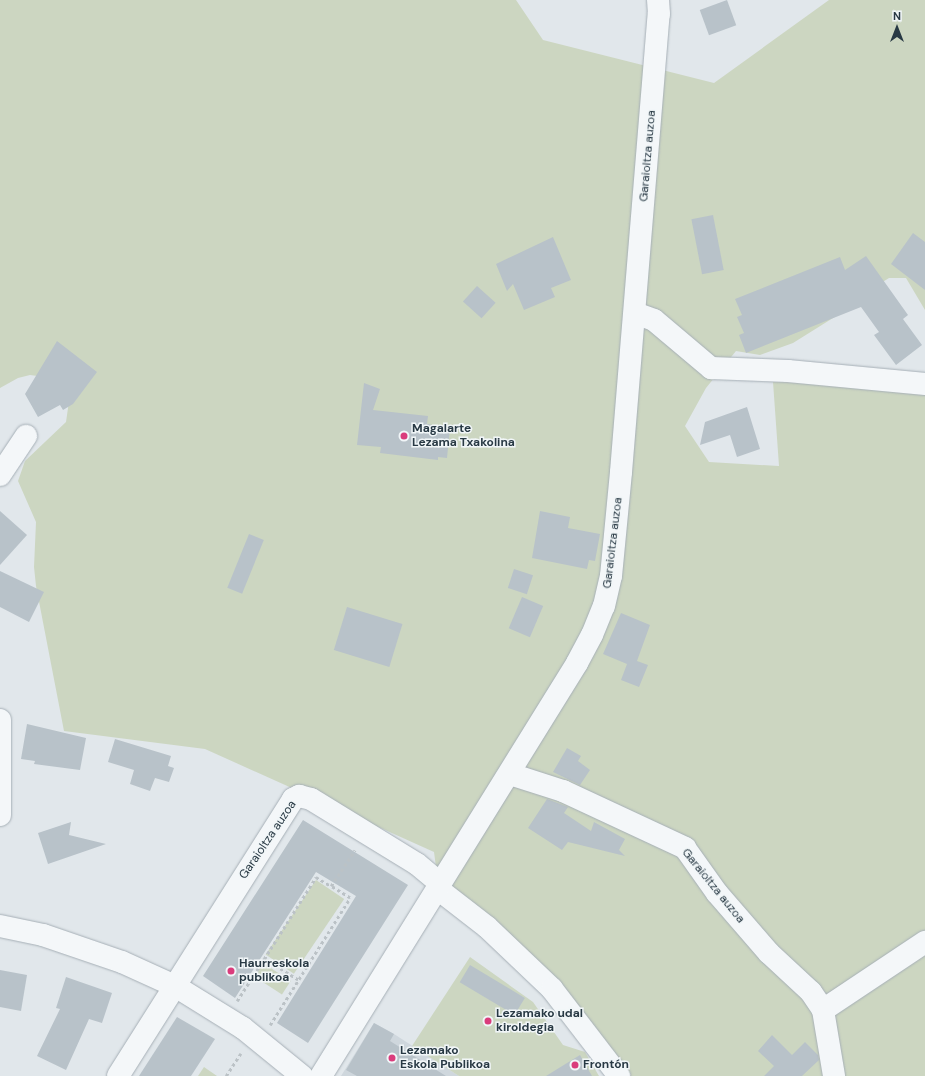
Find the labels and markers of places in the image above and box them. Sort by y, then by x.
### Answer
place label: Magalarte Lezama Txakolina [412,422,515,450]
marker: Magalarte Lezama Txakolina [399,431,409,441]
place label: Haurreskola publikoa [239,957,309,985]
marker: Haurreskola publikoa [226,966,236,976]
place label: Lezamako udal kiroldegia [496,1007,583,1035]
marker: Lezamako udal kiroldegia [483,1016,493,1026]
place label: Lezamako Eskola Publikoa [400,1044,490,1072]
marker: Lezamako Eskola Publikoa [387,1053,397,1063]
place label: Frontón [583,1058,629,1072]
marker: Frontón [570,1060,580,1070]

